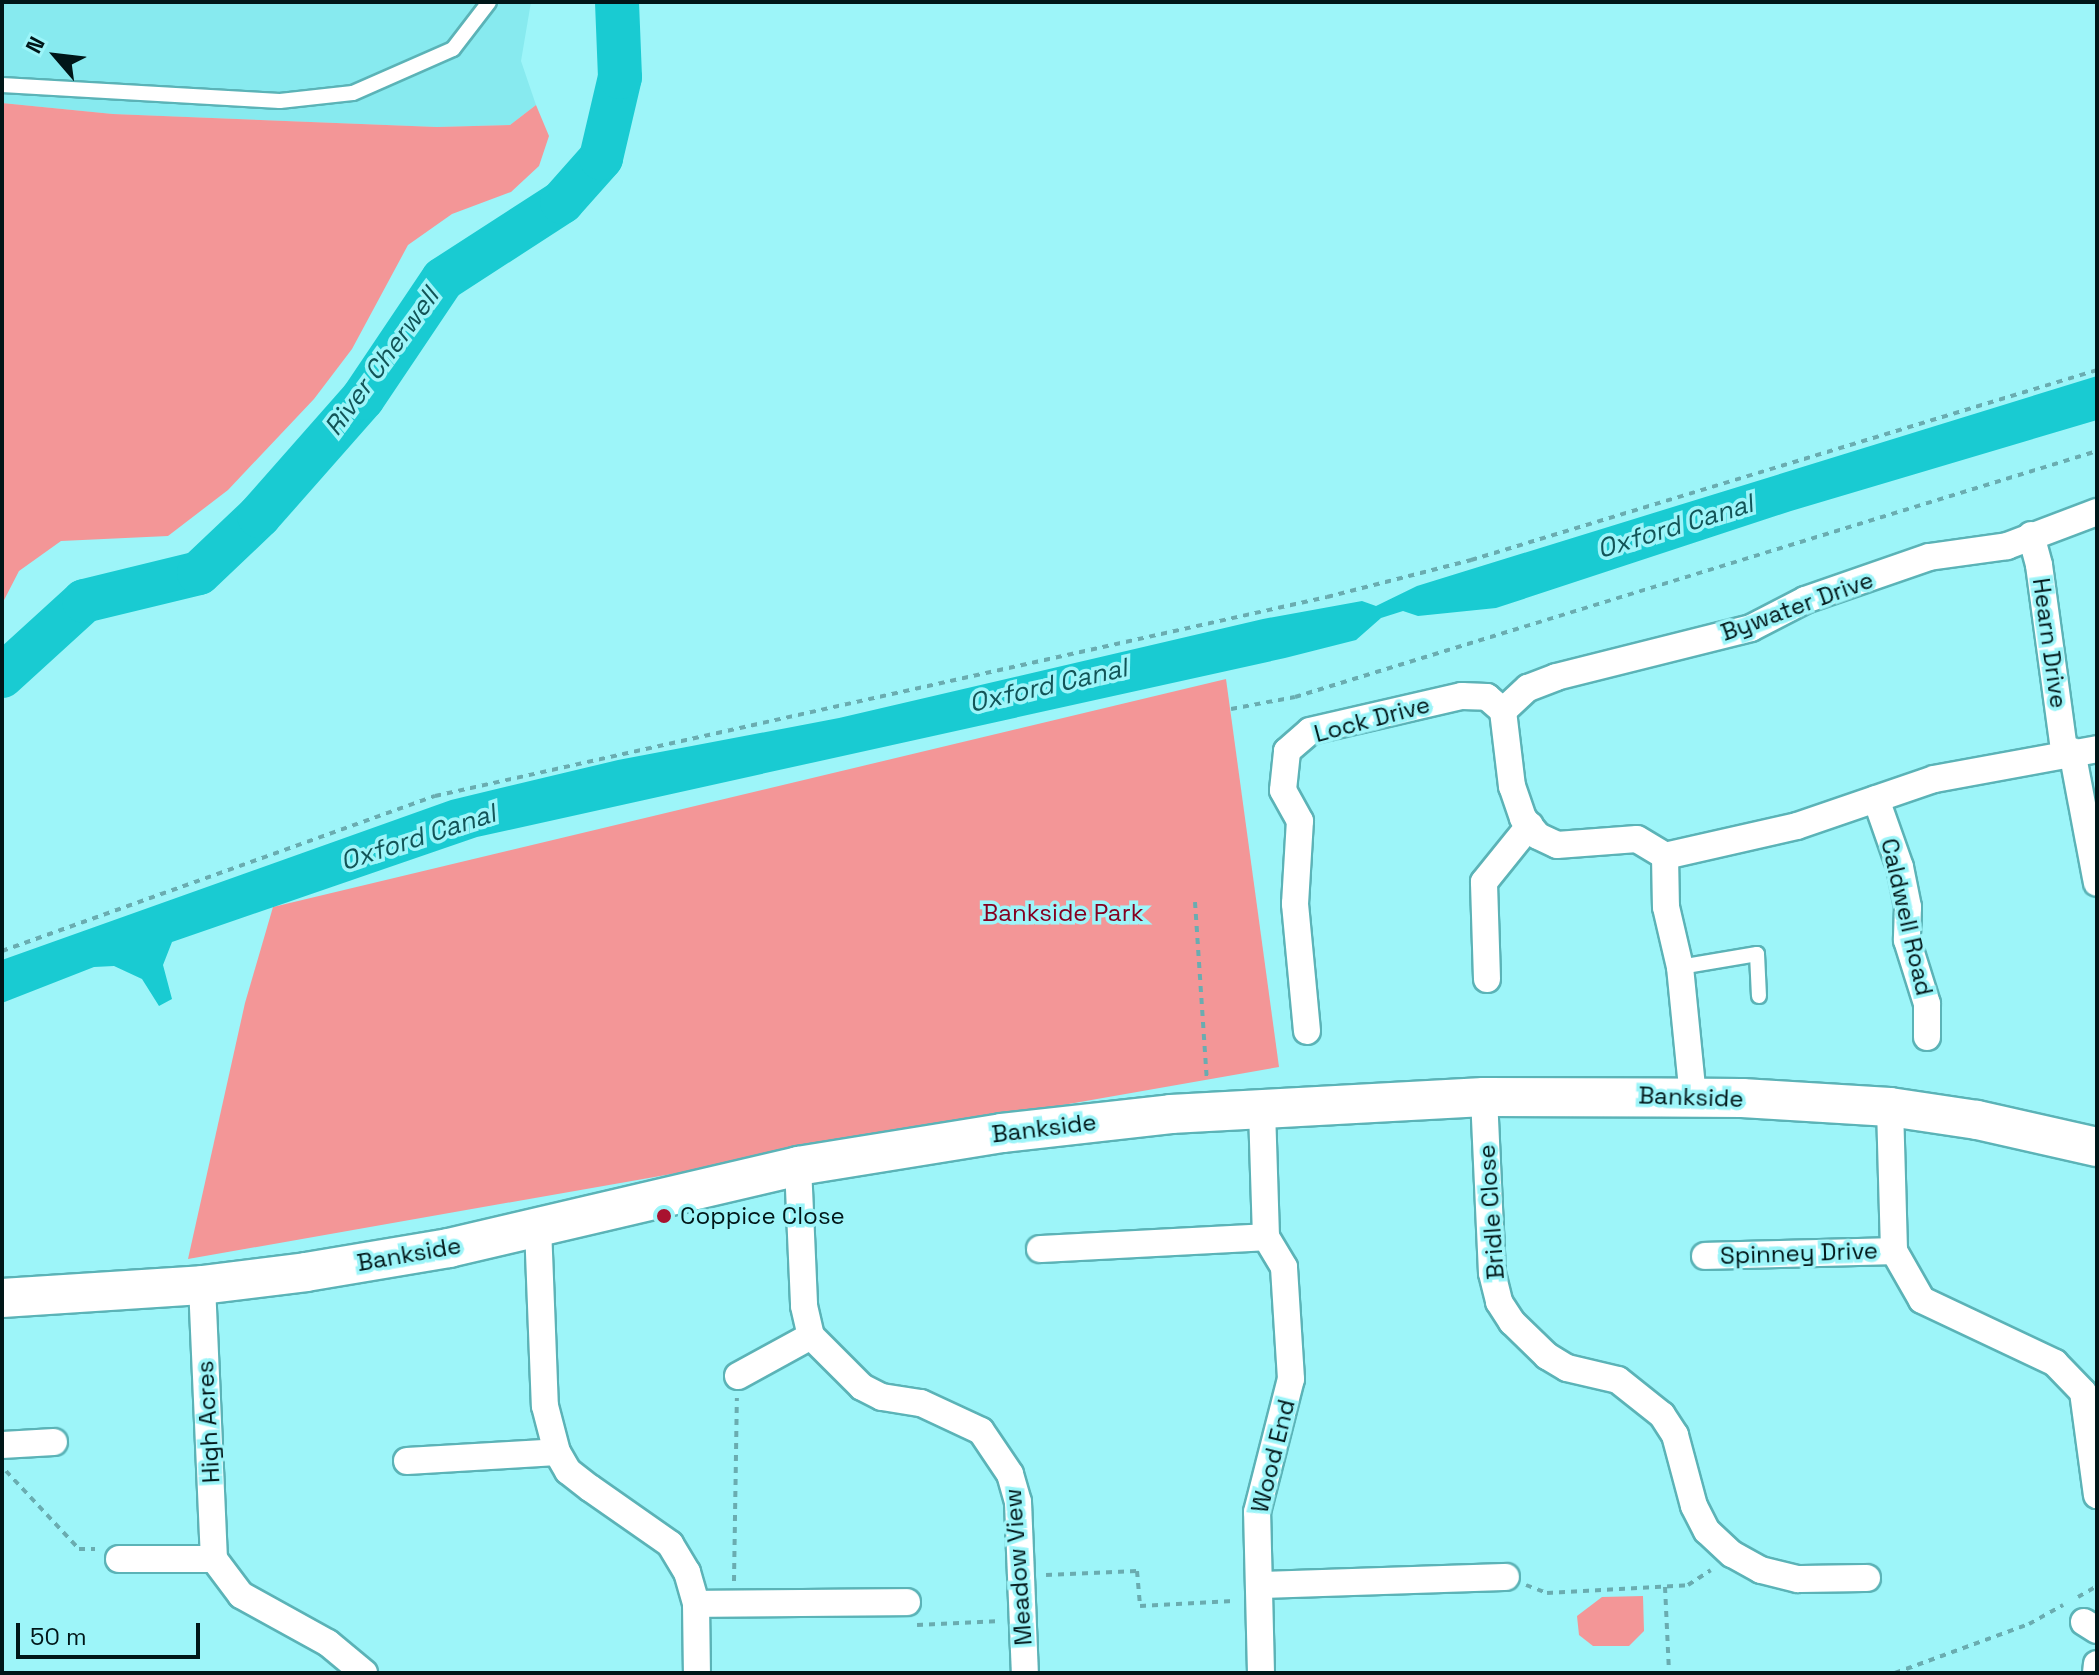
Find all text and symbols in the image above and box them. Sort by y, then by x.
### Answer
north arrow [16,16,96,96]
text: N [19,32,51,58]
water label: River Cherwell [318,282,446,442]
water label: Oxford Canal [1593,488,1757,566]
street label: Bywater Drive [1717,565,1877,647]
street label: Hearn Drive [2027,576,2073,710]
water label: Oxford Canal [966,653,1130,719]
street label: Lock Drive [1311,690,1433,748]
water label: Oxford Canal [336,798,500,878]
street label: Caldwell Road [1875,836,1939,998]
park label: Bankside Park [982,899,1144,927]
street label: Bankside [1638,1081,1744,1113]
street label: Bankside [990,1107,1098,1149]
street label: Bridle Close [1472,1143,1510,1281]
place label: Coppice Close [680,1202,845,1230]
marker: Coppice Close [655,1207,673,1225]
street label: Bankside [355,1231,463,1277]
street label: Spinney Drive [1720,1236,1878,1270]
street label: High Acres [190,1360,226,1484]
street label: Wood End [1245,1396,1301,1516]
street label: Meadow View [998,1487,1038,1647]
scale bar [20,1607,204,1657]
text: 50 m [30,1621,87,1652]

